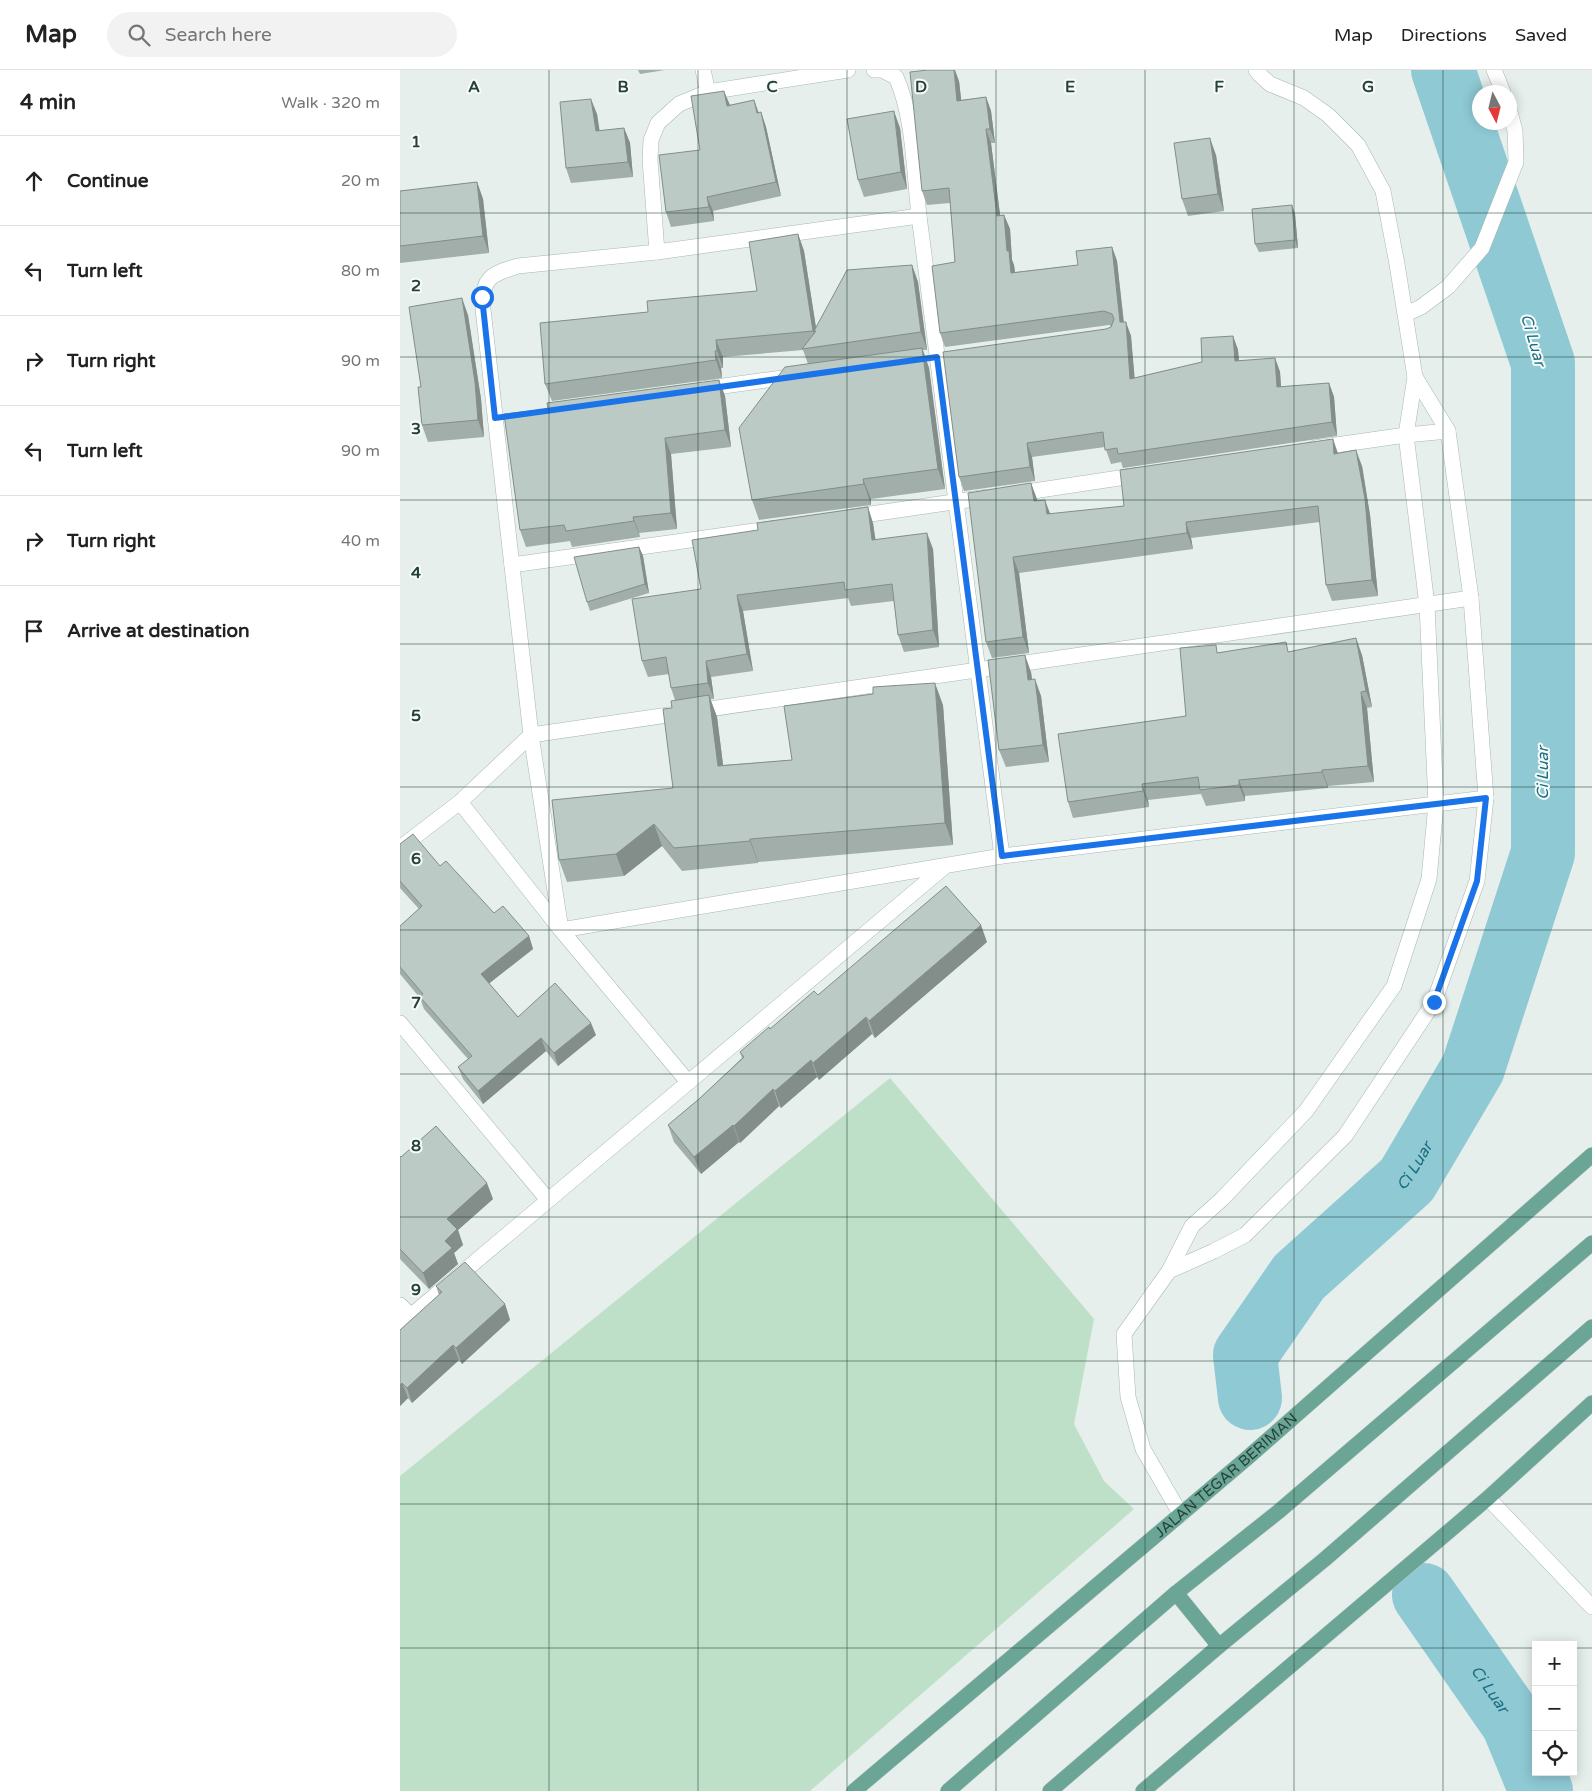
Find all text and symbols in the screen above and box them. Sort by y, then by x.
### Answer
search box [107,12,457,57]
text: Map [25,20,77,49]
icon: search [125,21,153,49]
text: Search here [165,24,272,46]
text: Map [1334,24,1373,46]
text: Directions [1401,24,1487,46]
text: Saved [1515,24,1567,46]
text: A [468,77,480,97]
text: B [617,77,629,97]
text: C [766,77,778,97]
text: D [915,77,927,97]
text: E [1065,77,1075,97]
text: F [1214,77,1224,97]
text: G [1362,77,1374,97]
north arrow [1472,85,1517,130]
text: 4 min [20,90,76,115]
text: Walk · 320 m [281,93,380,113]
text: 1 [411,132,421,152]
icon: ahead [20,167,48,195]
text: Continue [67,170,149,192]
text: 20 m [341,171,380,191]
icon: left [20,257,48,285]
text: Turn left [67,260,143,282]
text: 80 m [341,261,380,281]
text: 2 [411,276,421,296]
route start [471,286,494,309]
water label: Ci Luar [1516,312,1550,370]
icon: right [20,347,48,375]
text: Turn right [67,350,155,372]
text: 90 m [341,351,380,371]
text: 3 [411,419,421,439]
icon: left [20,437,48,465]
text: Turn left [67,440,143,462]
text: 90 m [341,441,380,461]
icon: right [20,527,48,555]
text: Turn right [67,530,155,552]
text: 40 m [341,531,380,551]
text: 4 [411,563,421,583]
icon: arrive [20,617,48,645]
text: Arrive at destination [67,620,250,642]
text: 5 [411,706,421,726]
water label: Ci Luar [1533,744,1553,800]
text: 6 [411,849,421,869]
route end [1423,991,1446,1014]
text: 7 [411,993,421,1013]
text: 8 [411,1136,421,1156]
water label: Ci Luar [1392,1137,1438,1195]
text: 9 [411,1280,421,1300]
street label: JALAN TEGAR BERIMAN [1151,1409,1301,1541]
map controls [1532,1641,1577,1776]
button: + [1532,1641,1577,1686]
water label: Ci Luar [1466,1662,1514,1719]
button: − [1532,1686,1577,1731]
button: locate [1532,1731,1577,1776]

